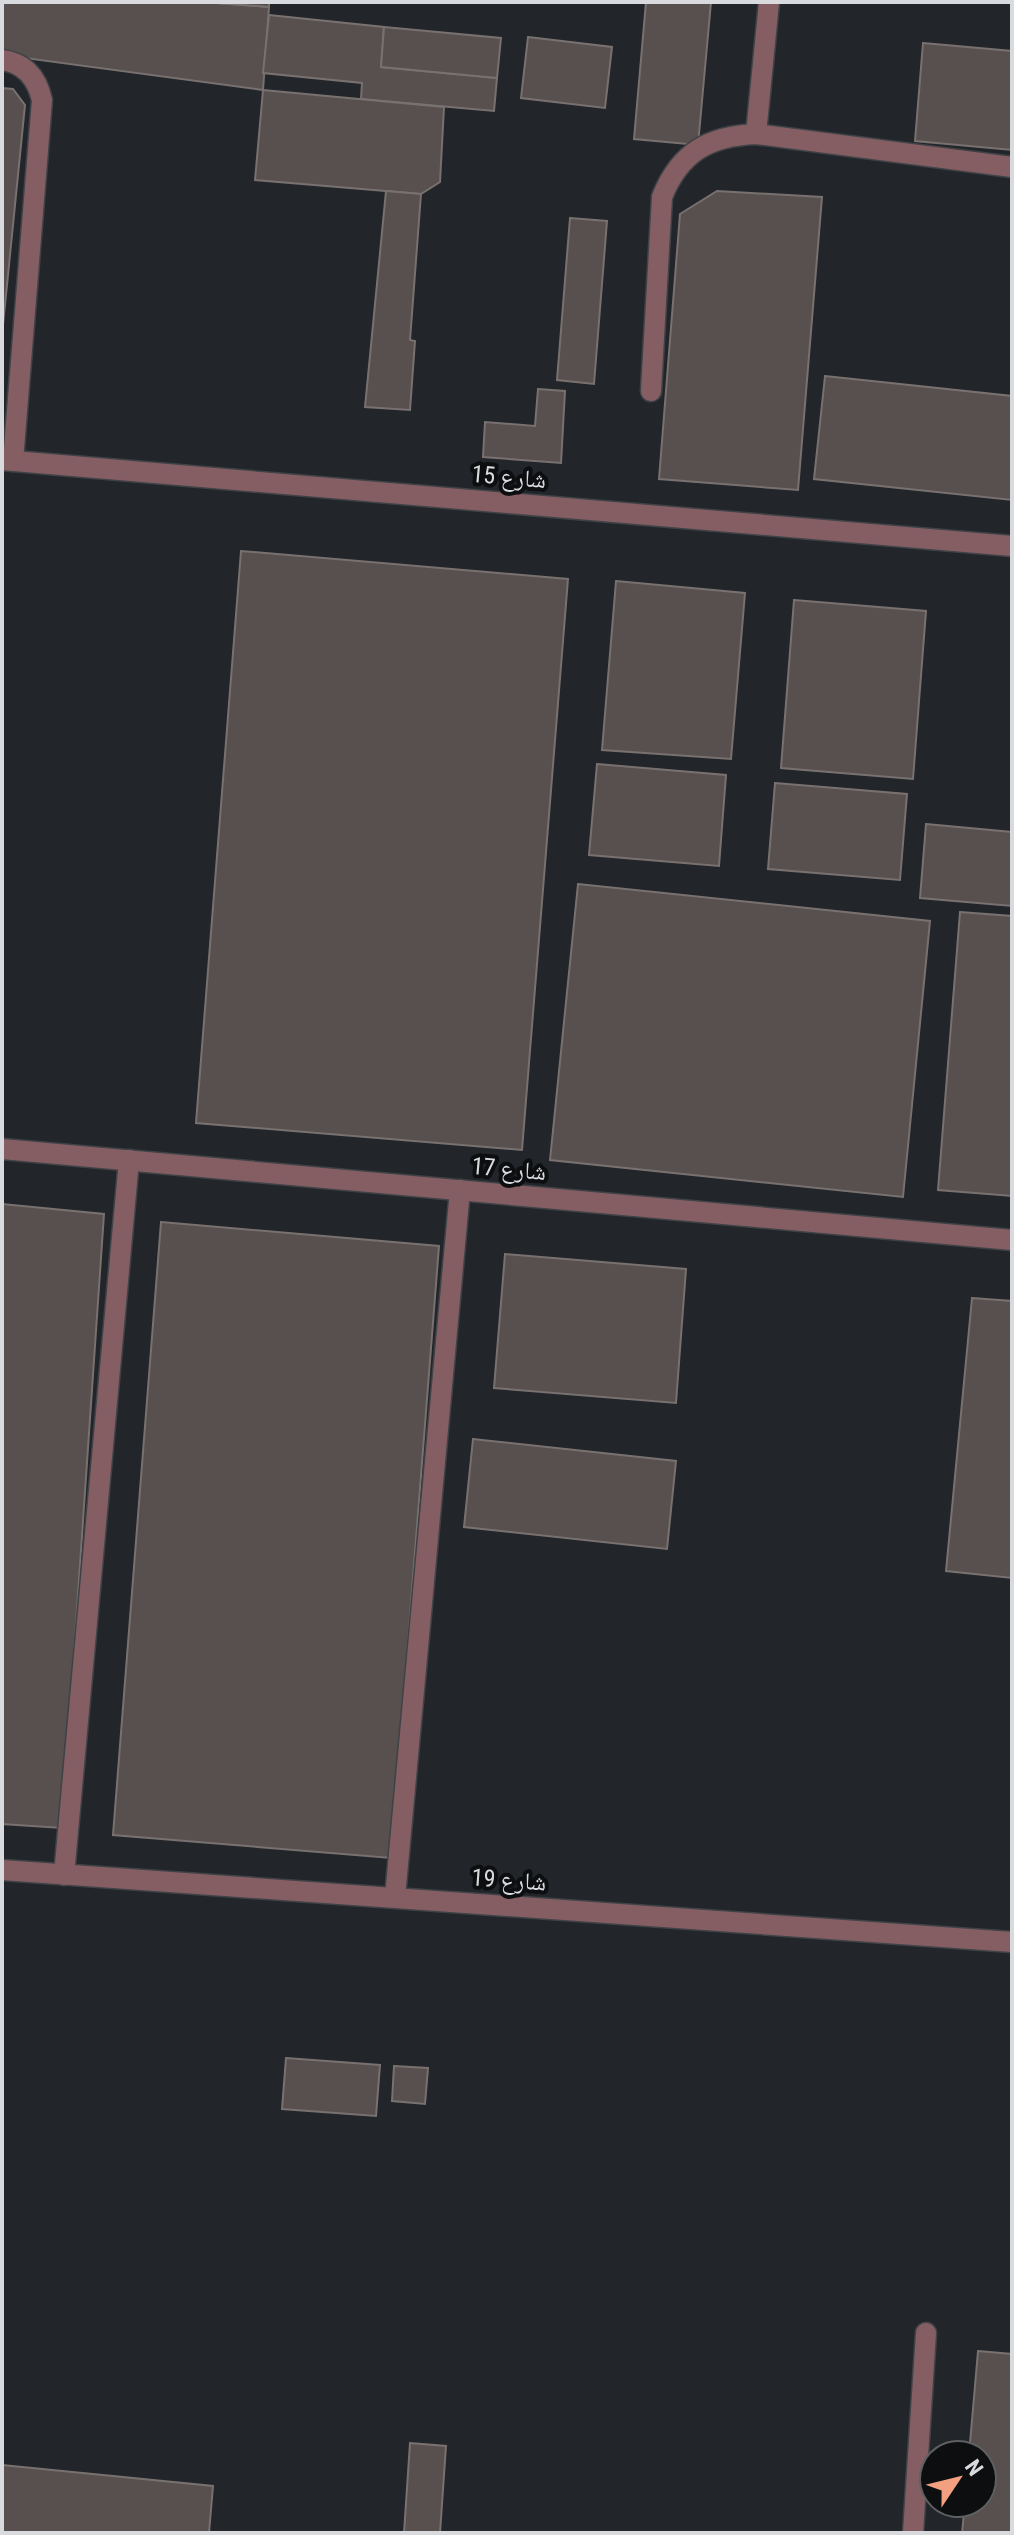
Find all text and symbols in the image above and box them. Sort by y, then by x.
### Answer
street label: شارع 15 [470,460,547,495]
street label: شارع 17 [470,1152,547,1187]
street label: شارع 19 [471,1863,547,1898]
north arrow [918,2439,998,2519]
text: N [960,2455,988,2481]

